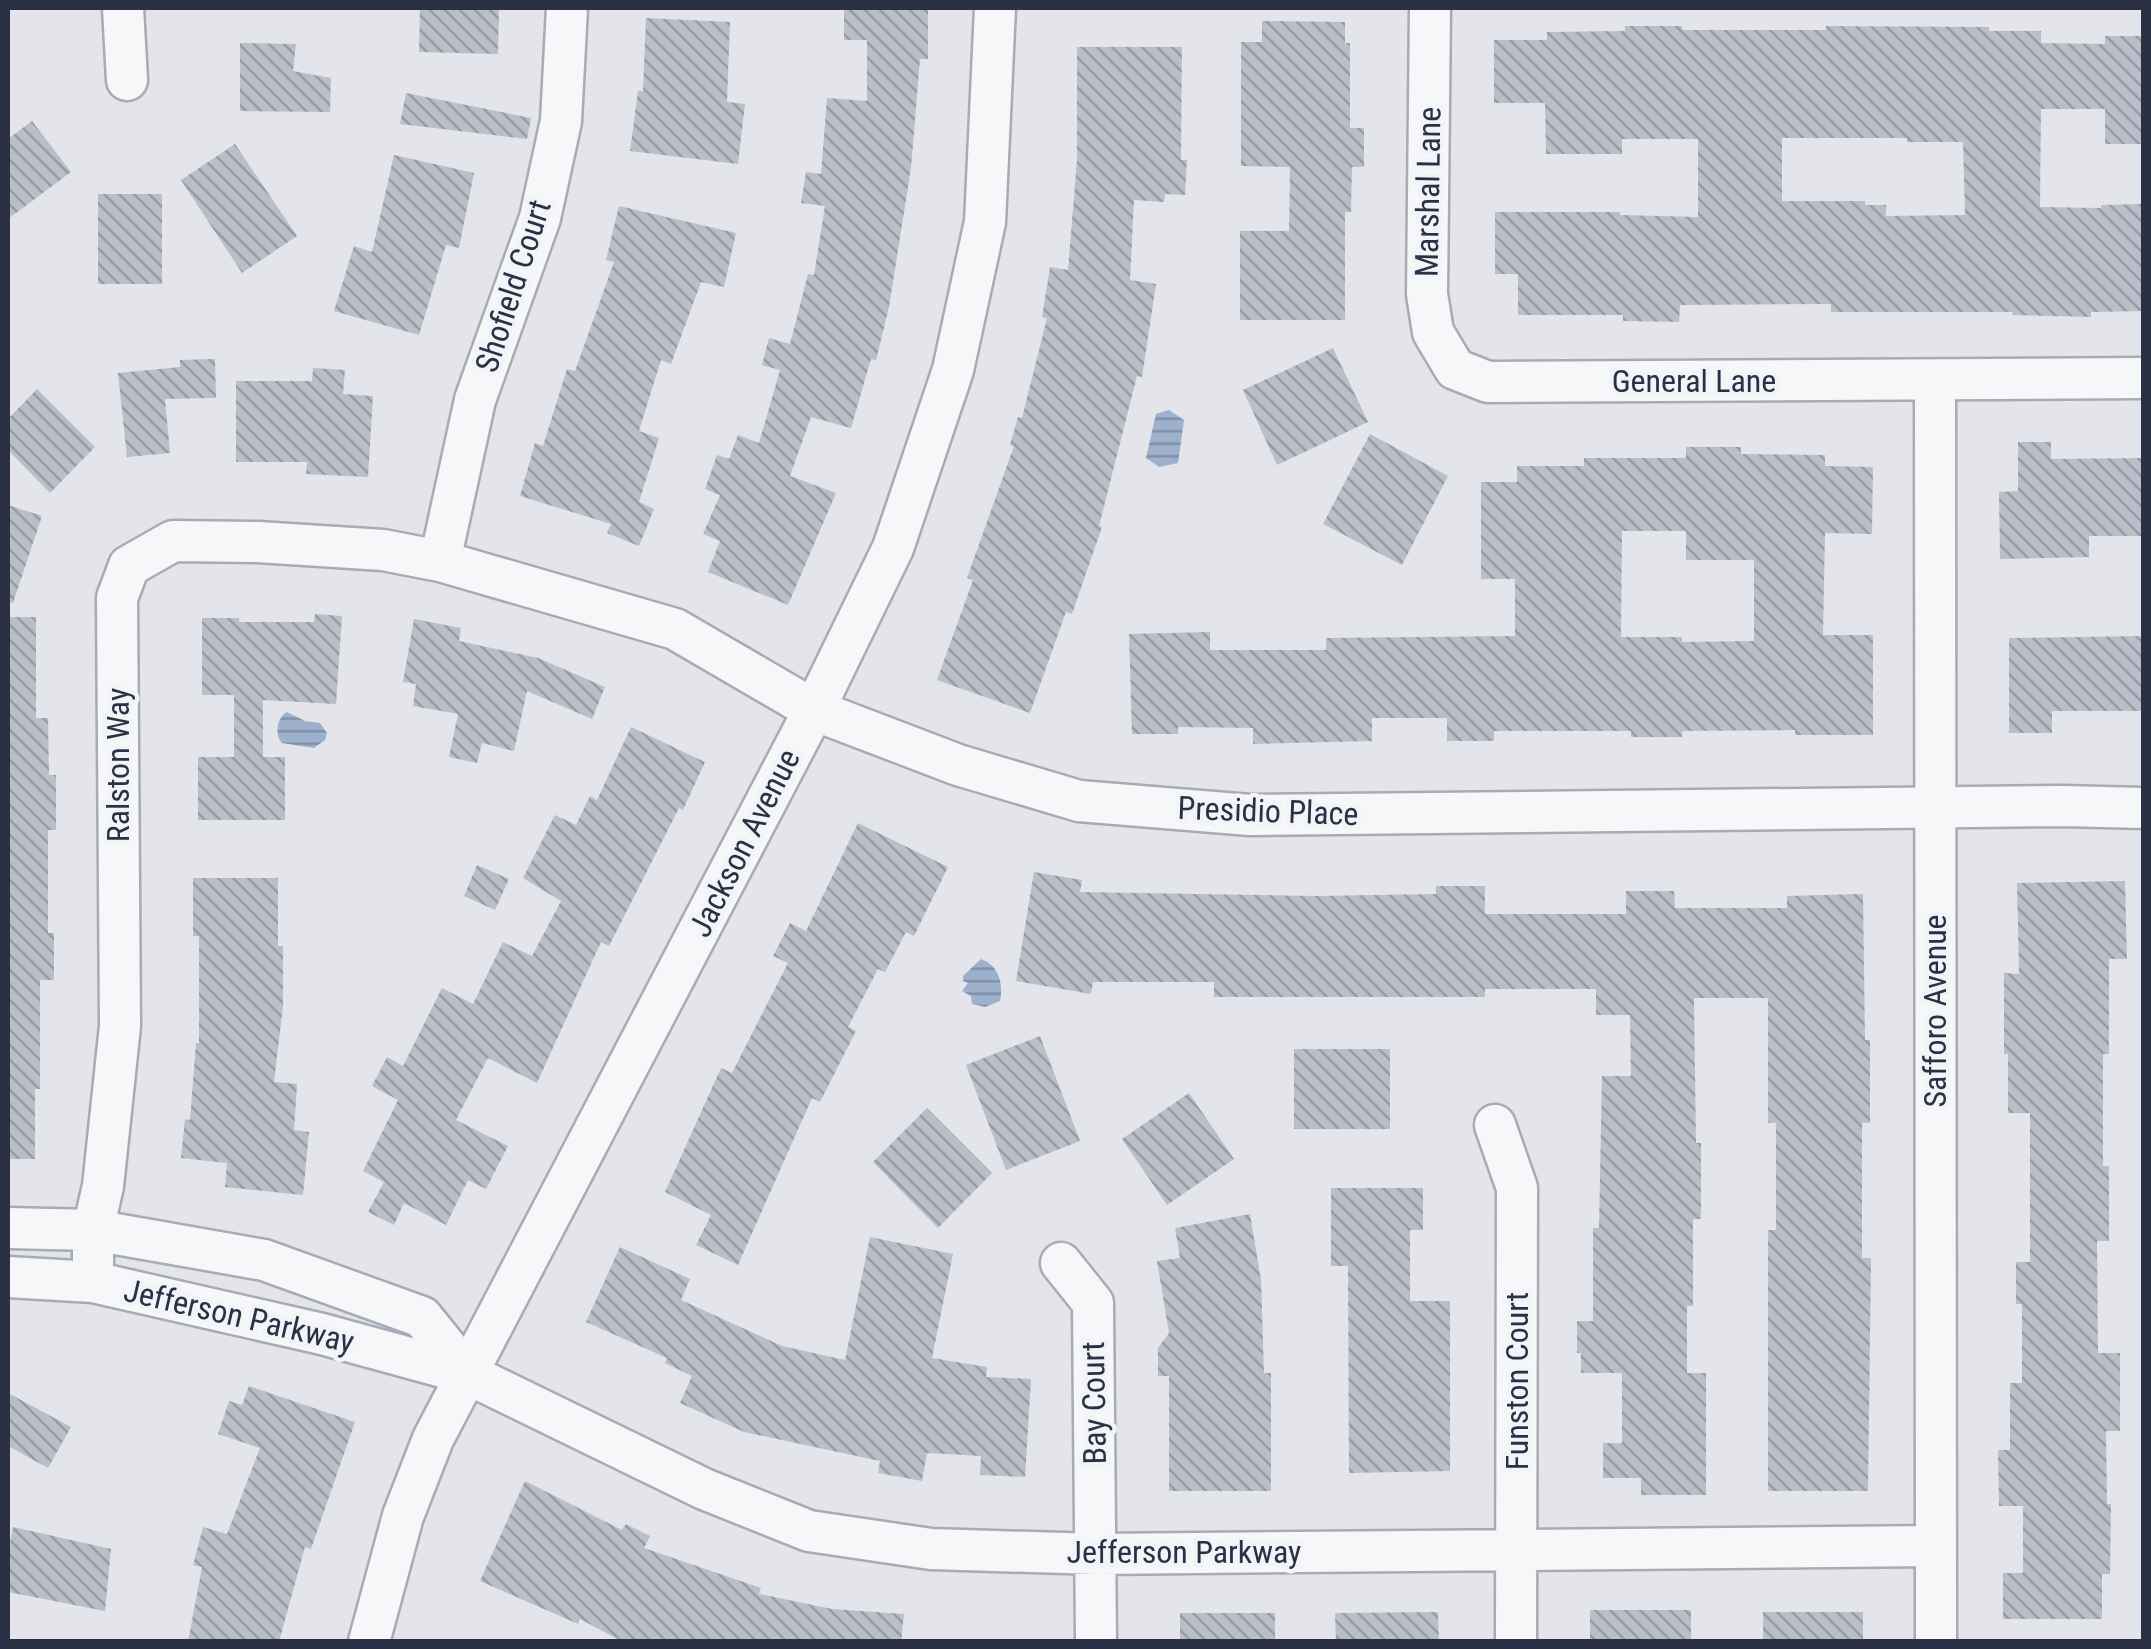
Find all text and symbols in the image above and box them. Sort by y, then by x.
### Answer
street label: Marshal Lane [1408,107,1448,277]
street label: Shofield Court [467,195,559,377]
street label: General Lane [1612,362,1776,400]
street label: Ralston Way [99,688,137,842]
street label: Jackson Avenue [680,743,808,943]
street label: Presidio Place [1177,789,1359,833]
street label: Safforo Avenue [1916,914,1954,1108]
street label: Jefferson Parkway [120,1271,358,1361]
street label: Funston Court [1498,1292,1536,1470]
street label: Bay Court [1074,1341,1114,1465]
street label: Jefferson Parkway [1067,1533,1301,1571]

